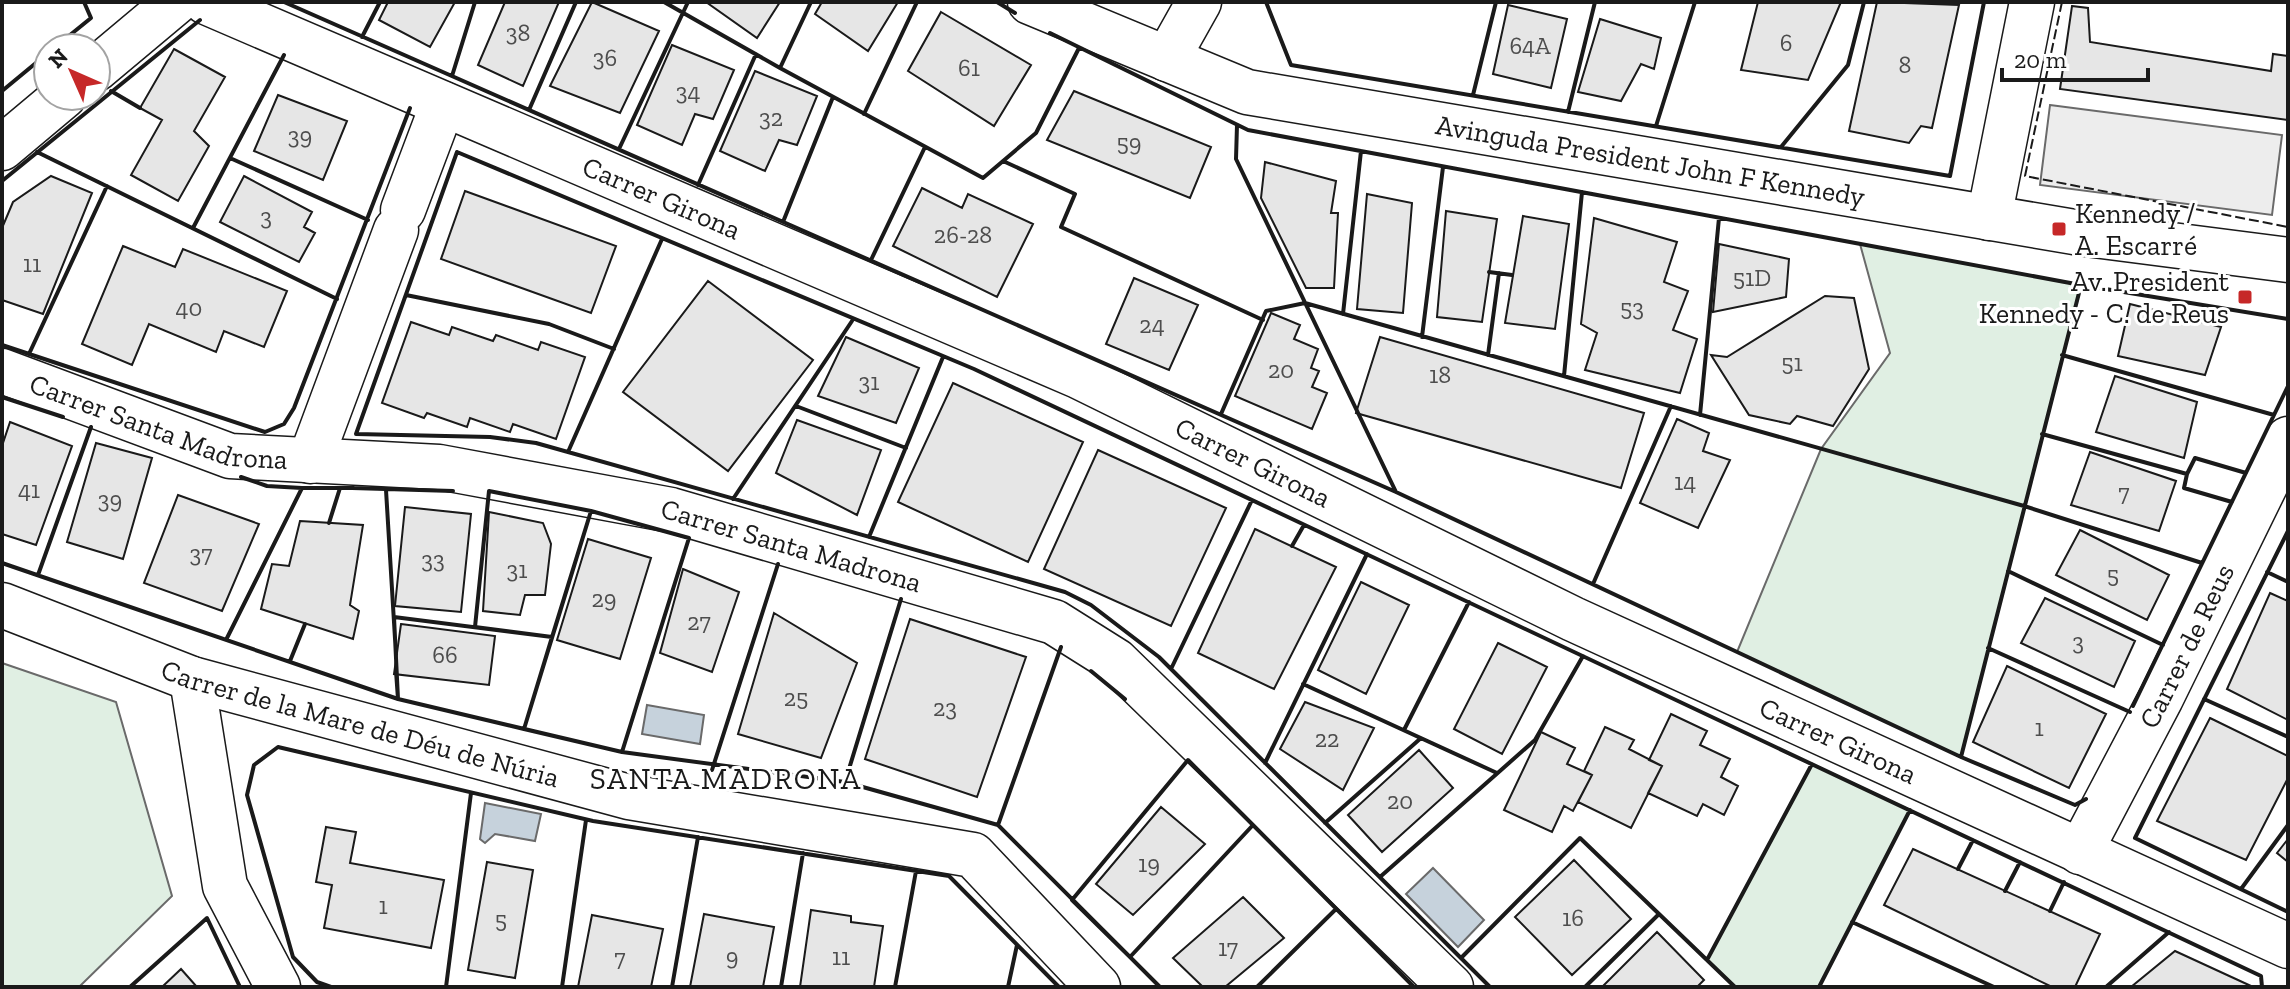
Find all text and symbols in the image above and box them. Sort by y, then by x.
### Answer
house number: 38 [506,18,530,47]
house number: 6 [1780,28,1792,57]
house number: 64A [1509,31,1551,60]
north arrow [32,32,112,112]
scale bar [2002,32,2148,82]
text: N [43,43,74,74]
house number: 36 [593,43,617,72]
text: 20 m [2014,45,2067,74]
house number: 8 [1899,50,1911,79]
house number: 61 [958,53,980,82]
house number: 34 [676,77,700,106]
house number: 32 [759,103,783,132]
street label: Avinguda President John F Kennedy [1433,108,1868,213]
house number: 39 [288,121,312,150]
house number: 59 [1116,128,1142,157]
street label: Carrer Girona [578,150,746,247]
place label: Kennedy / A. Escarré [2075,197,2197,262]
house number: 3 [260,202,272,231]
house number: 26-28 [934,220,992,249]
marker: Kennedy / A. Escarré [2050,220,2068,238]
house number: 11 [23,249,41,278]
house number: 51D [1733,263,1771,292]
place label: Av. President Kennedy - C. de Reus [1979,265,2230,330]
marker: Av. President Kennedy - C. de Reus [2236,288,2254,306]
house number: 40 [176,293,202,322]
house number: 53 [1620,293,1644,322]
house number: 24 [1139,310,1165,339]
house number: 51 [1781,348,1803,377]
house number: 20 [1268,355,1294,384]
house number: 18 [1429,360,1451,389]
street label: Carrer Santa Madrona [25,367,289,476]
house number: 31 [859,367,879,396]
street label: Carrer Girona [1170,410,1336,515]
house number: 14 [1674,467,1696,496]
house number: 41 [18,475,40,504]
house number: 7 [2118,478,2130,507]
house number: 39 [98,485,122,514]
street label: Carrer Santa Madrona [659,493,926,600]
house number: 37 [189,539,213,568]
house number: 33 [421,545,445,574]
house number: 31 [507,555,527,584]
street label: Carrer de Reus [2132,559,2241,734]
house number: 5 [2107,560,2119,589]
house number: 29 [591,584,617,613]
house number: 27 [687,607,711,636]
house number: 3 [2072,627,2084,656]
house number: 66 [432,640,458,669]
street label: Carrer de la Mare de Déu de Núria [156,653,563,795]
house number: 25 [784,683,808,712]
street label: Carrer Girona [1754,691,1922,791]
house number: 23 [933,693,957,722]
house number: 1 [2034,713,2044,742]
house number: 22 [1315,724,1339,753]
district label: SANTA MADRONA [590,761,862,797]
house number: 20 [1387,786,1413,815]
house number: 19 [1138,849,1160,878]
house number: 1 [378,891,388,920]
house number: 16 [1562,903,1584,932]
house number: 5 [495,905,507,934]
house number: 17 [1218,933,1238,962]
house number: 9 [726,942,738,971]
house number: 11 [832,942,850,971]
house number: 7 [614,943,626,972]

